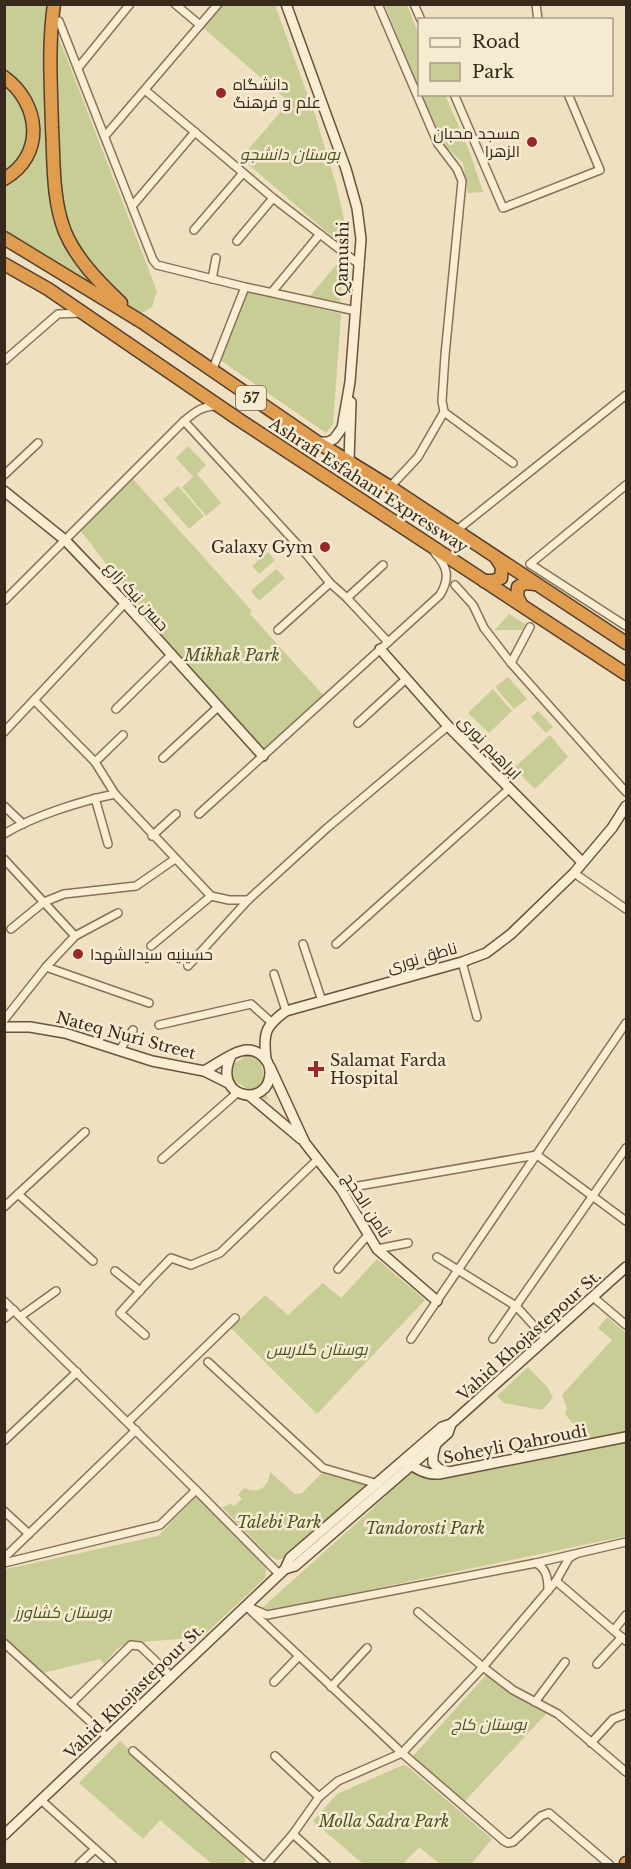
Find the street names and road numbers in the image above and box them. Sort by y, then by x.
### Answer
street label: Qamushi [331,221,353,297]
road number: 57 [236,386,266,410]
street label: Ashrafi Esfahani Expressway [265,413,473,557]
street label: حسن نیک زارع [99,557,173,636]
street label: ابراهیم نوری [453,710,526,785]
street label: ناطق نوری [385,937,460,977]
street label: Nateq Nuri Street [54,1007,198,1063]
street label: ثامن الحجج [337,1169,396,1243]
street label: Vahid Khojastepour St. [452,1265,605,1405]
street label: Soheyli Qahroudi [441,1420,589,1468]
street label: Vahid Khojastepour St. [59,1619,208,1764]

